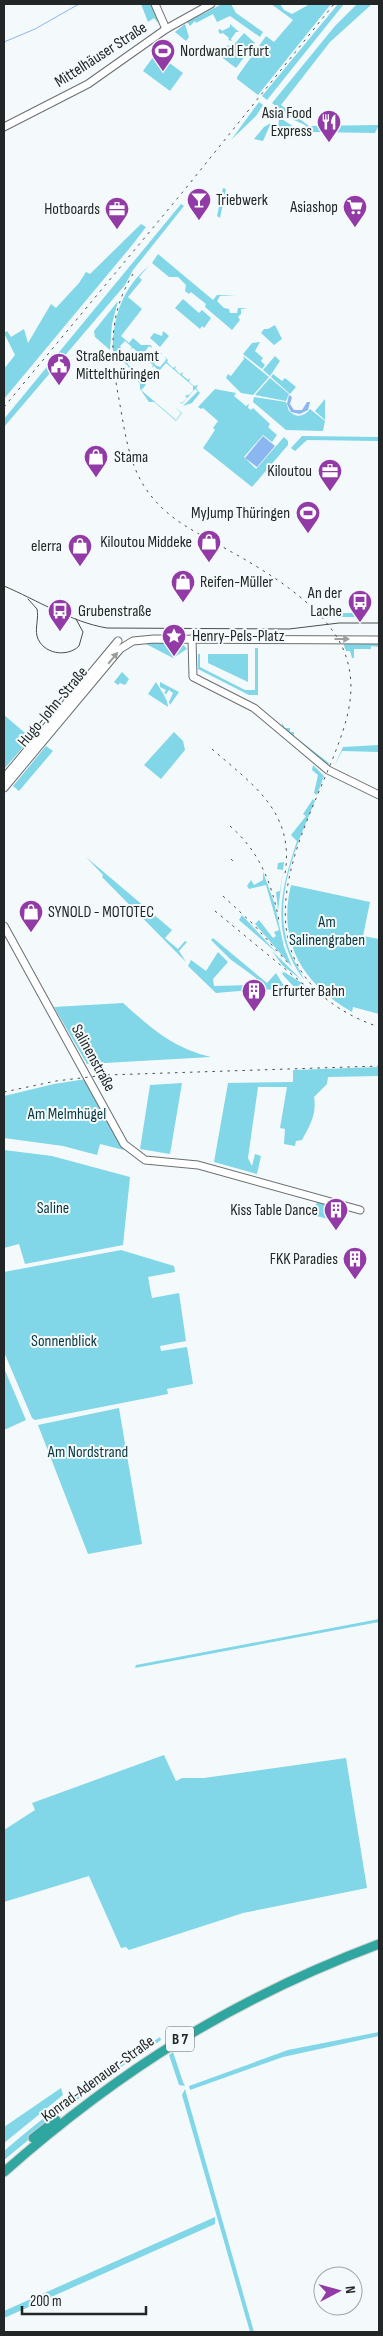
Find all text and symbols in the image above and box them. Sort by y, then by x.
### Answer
street label: Mittelhäuser Straße [51,18,151,92]
sports icon: Nordwand Erfurt [150,38,176,72]
place label: Nordwand Erfurt [180,42,269,61]
place label: Asia Food Express [261,104,312,141]
restaurant icon: Asia Food Express [316,109,342,143]
bar icon: Triebwerk [186,187,212,221]
place label: Triebwerk [216,191,268,210]
supermarket icon: Asiashop [342,194,368,228]
office icon: Hotboards [104,196,130,230]
place label: Asiashop [289,198,338,217]
place label: Hotboards [44,200,100,219]
place label: Straßenbauamt Mittelthüringen [76,347,160,384]
public building icon: Straßenbauamt Mittelthüringen [46,352,72,386]
shop icon: Stama [83,444,109,478]
place label: Stama [114,448,148,467]
office icon: Kiloutou [317,458,343,492]
place label: Kiloutou [267,462,312,481]
sports icon: MyJump Thüringen [295,500,321,534]
place label: MyJump Thüringen [191,504,290,523]
shop icon: Kiloutou Middeke [196,529,222,563]
shop icon: elerra [67,533,93,567]
place label: Kiloutou Middeke [100,533,192,552]
place label: elerra [31,537,62,556]
shop icon: Reifen-Müller [170,569,196,603]
place label: Reifen-Müller [200,573,274,592]
place label: An der Lache [307,584,342,621]
bus stop icon: An der Lache [347,589,373,623]
bus stop icon: Grubenstraße [47,598,73,632]
place label: Grubenstraße [78,602,152,621]
place icon: Henry-Pels-Platz [161,623,187,657]
place label: Henry-Pels-Platz [192,627,285,646]
one-way arrow [334,635,350,643]
one-way arrow [108,652,119,665]
street label: Hugo-John-Straße [14,663,92,751]
shop icon: SYNOLD - MOTOTEC [18,899,44,933]
place label: SYNOLD - MOTOTEC [48,903,154,922]
park label: Am Salinengraben [289,913,365,950]
building icon: Erfurter Bahn [241,978,267,1012]
place label: Erfurter Bahn [272,982,345,1001]
street label: Salinenstraße [67,1021,119,1095]
park label: Am Melmhügel [27,1105,106,1124]
building icon: Kiss Table Dance [323,1197,349,1231]
park label: Saline [37,1199,69,1218]
place label: Kiss Table Dance [230,1201,318,1220]
building icon: FKK Paradies [342,1246,368,1280]
place label: FKK Paradies [270,1250,338,1269]
park label: Sonnenblick [31,1332,97,1351]
park label: Am Nordstrand [47,1443,128,1462]
road number: B 7 [166,2026,194,2052]
street label: Konrad-Adenauer-Straße [38,2032,158,2126]
north arrow [313,2266,363,2316]
scale bar [22,2284,146,2316]
text: N [342,2285,359,2294]
text: 200 m [30,2292,62,2311]

